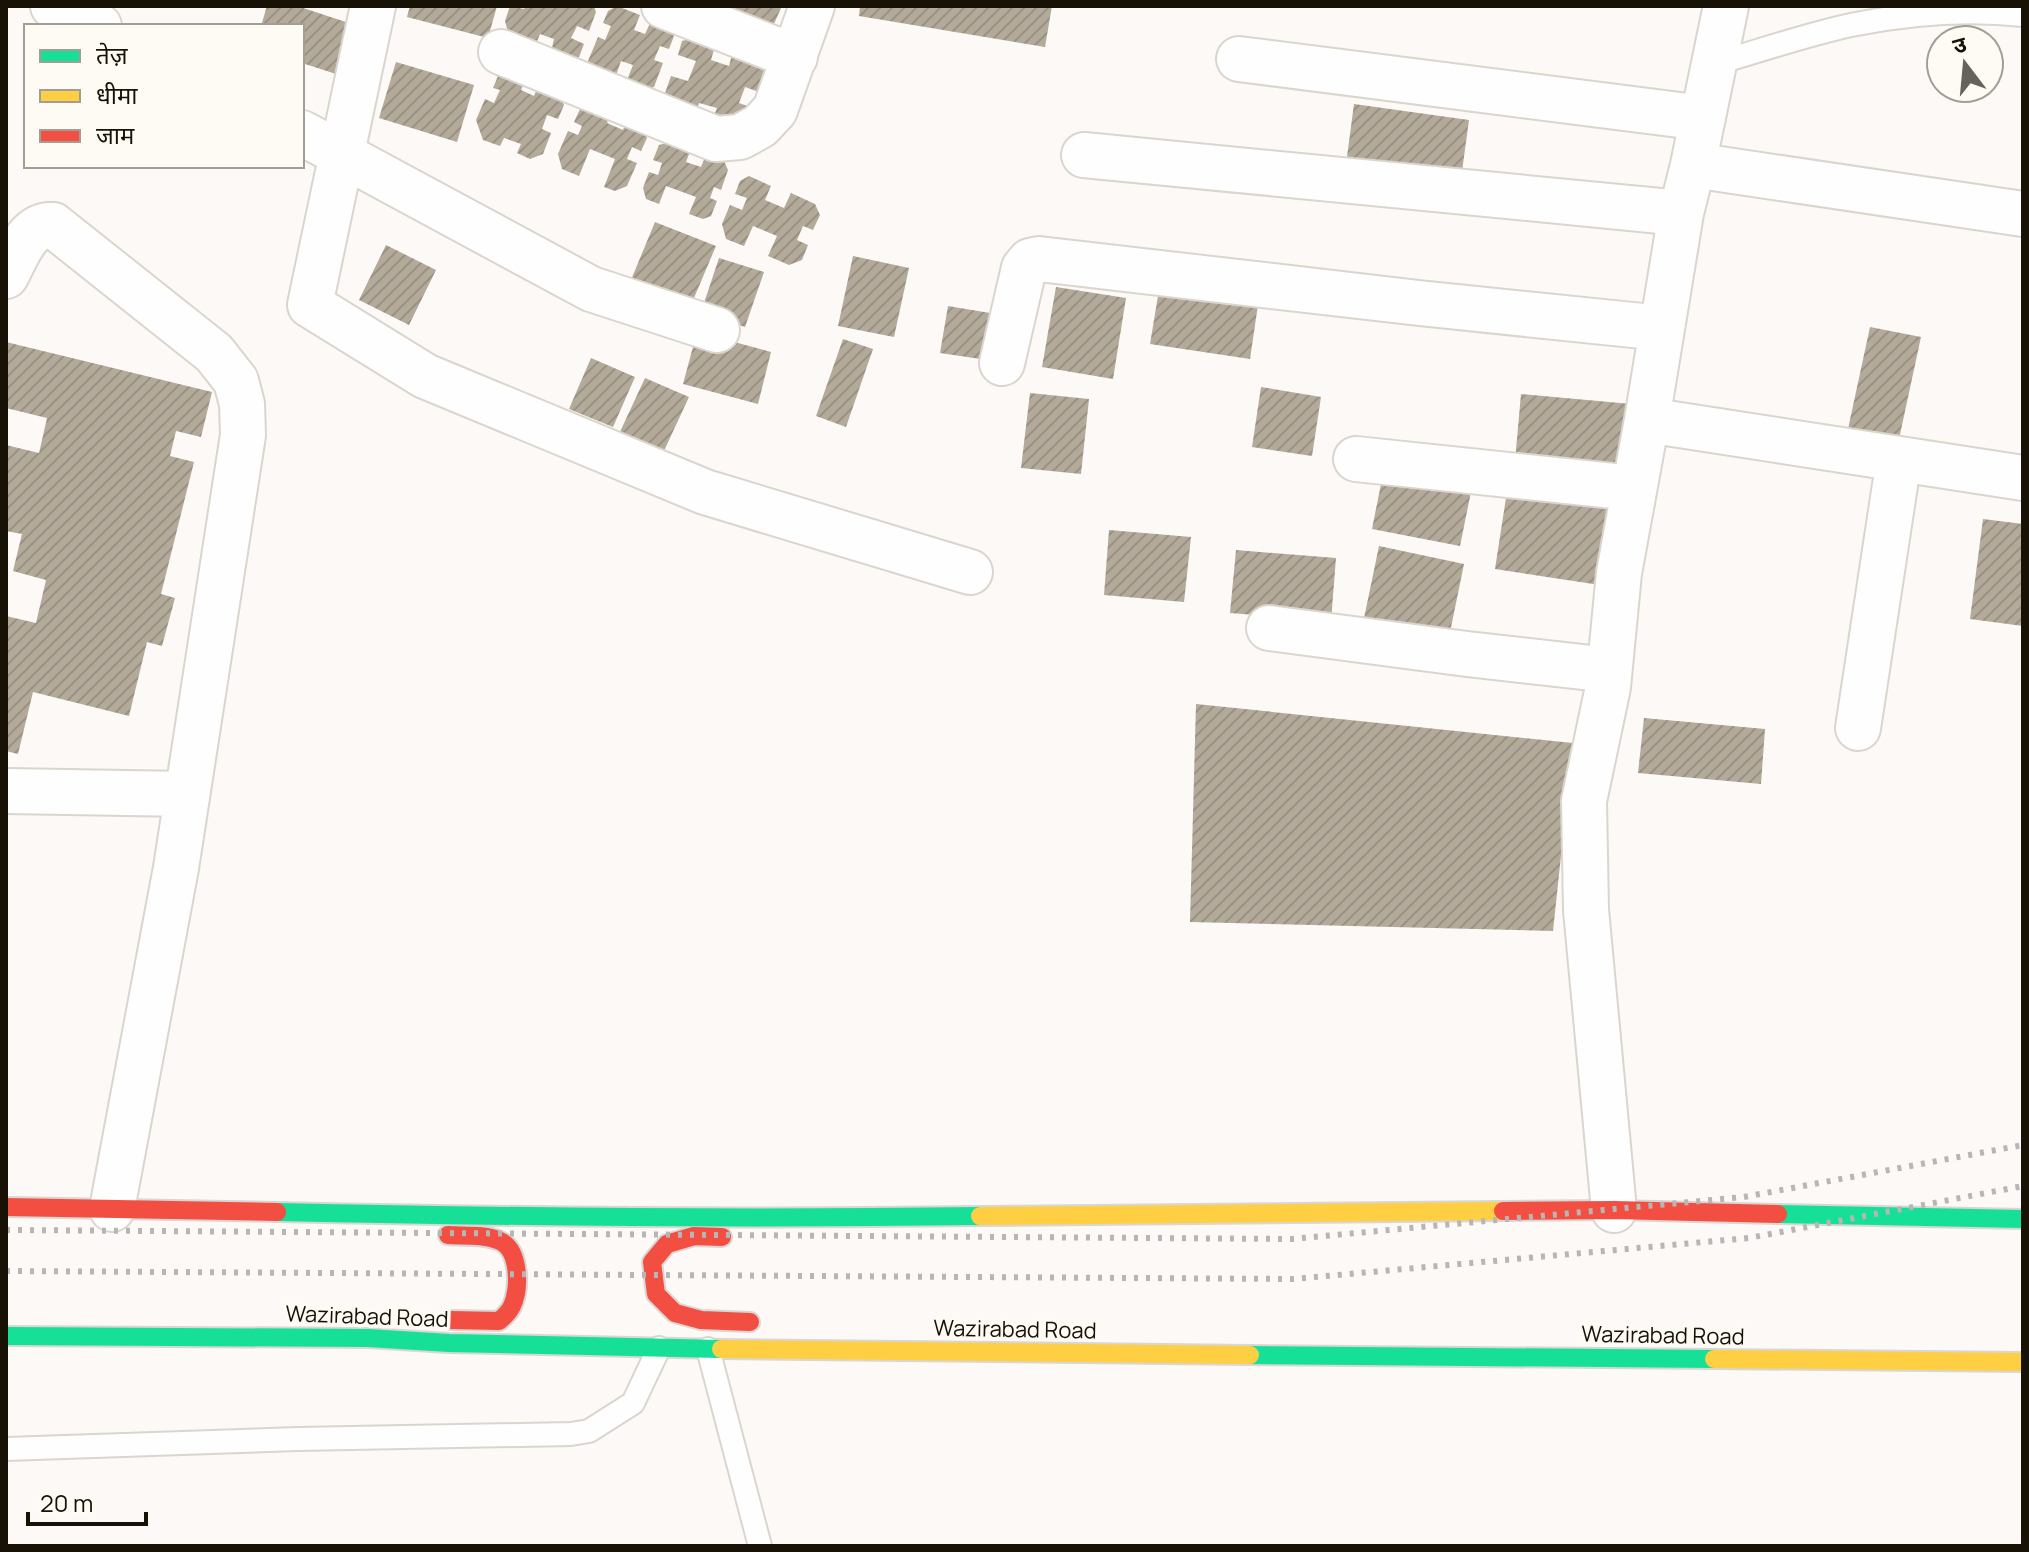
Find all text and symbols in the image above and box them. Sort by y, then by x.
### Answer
legend [24,24,304,168]
north arrow [1925,24,2005,104]
text: उ [1949,28,1971,61]
text: तेज़ [96,38,129,71]
text: धीमा [96,78,138,111]
text: जाम [96,118,135,151]
street label: Wazirabad Road [285,1298,449,1334]
street label: Wazirabad Road [933,1313,1097,1345]
street label: Wazirabad Road [1581,1319,1745,1351]
scale bar [28,1476,146,1526]
text: 20 m [40,1486,93,1519]

